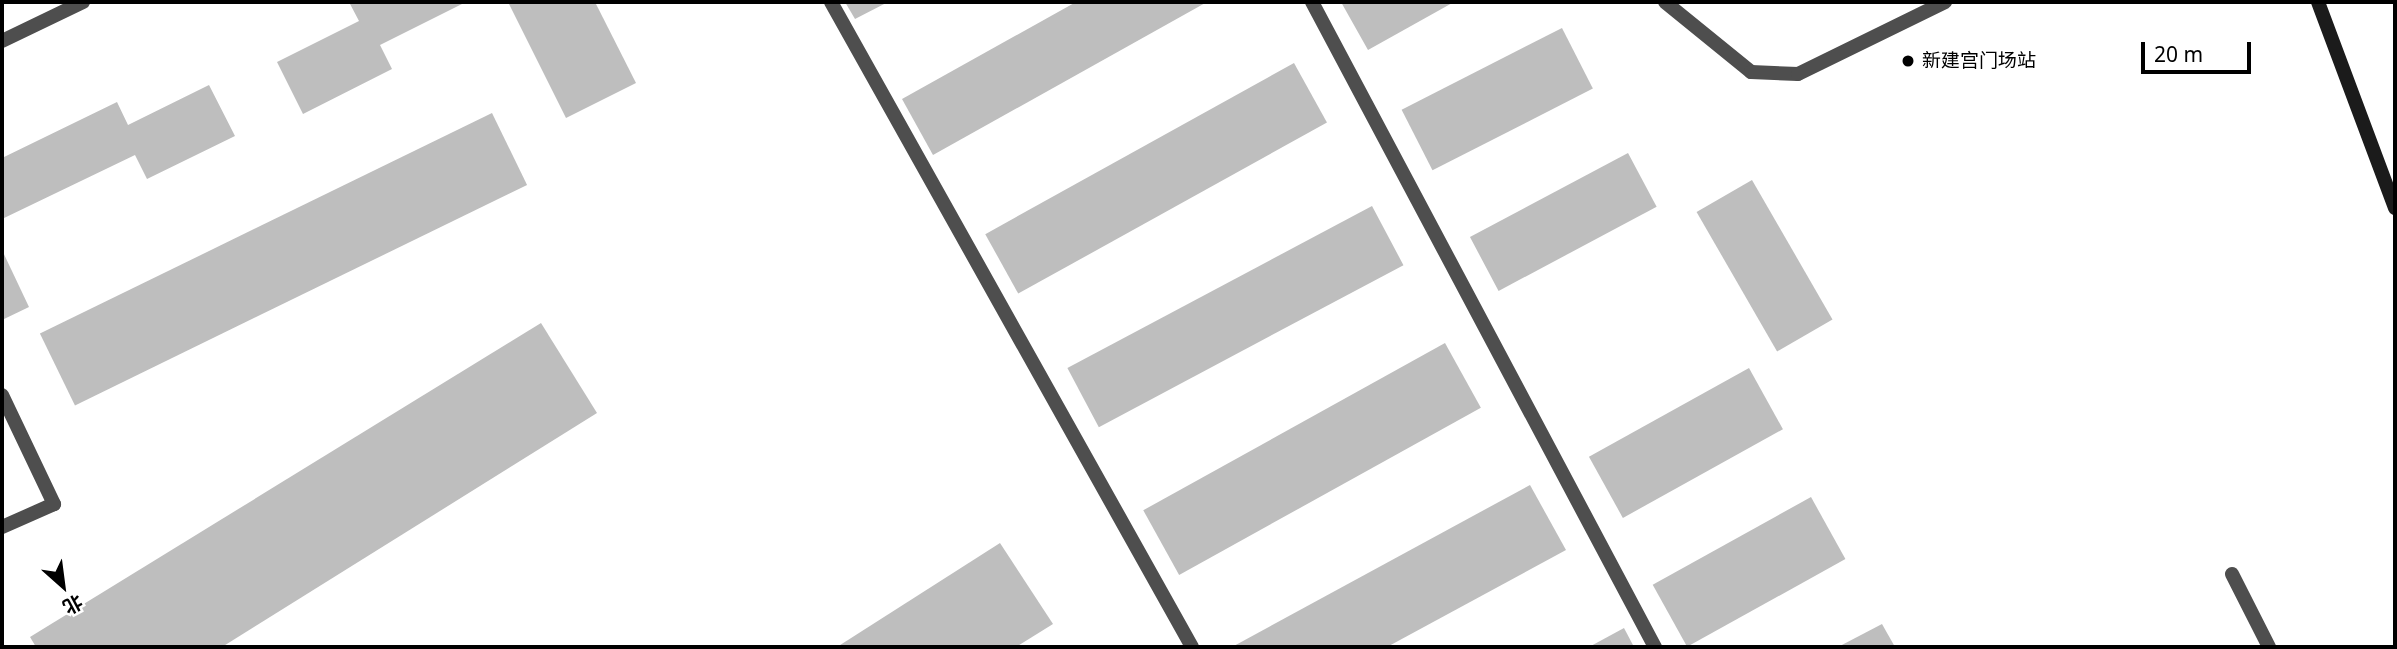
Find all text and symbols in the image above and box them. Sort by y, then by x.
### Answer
scale bar [2145,28,2255,72]
text: 20 m [2154,40,2203,68]
place label: 新建宫门场站 [1922,50,2036,72]
marker: 新建宫门场站 [1900,53,1916,69]
north arrow [28,551,98,621]
text: 北 [58,589,87,620]

